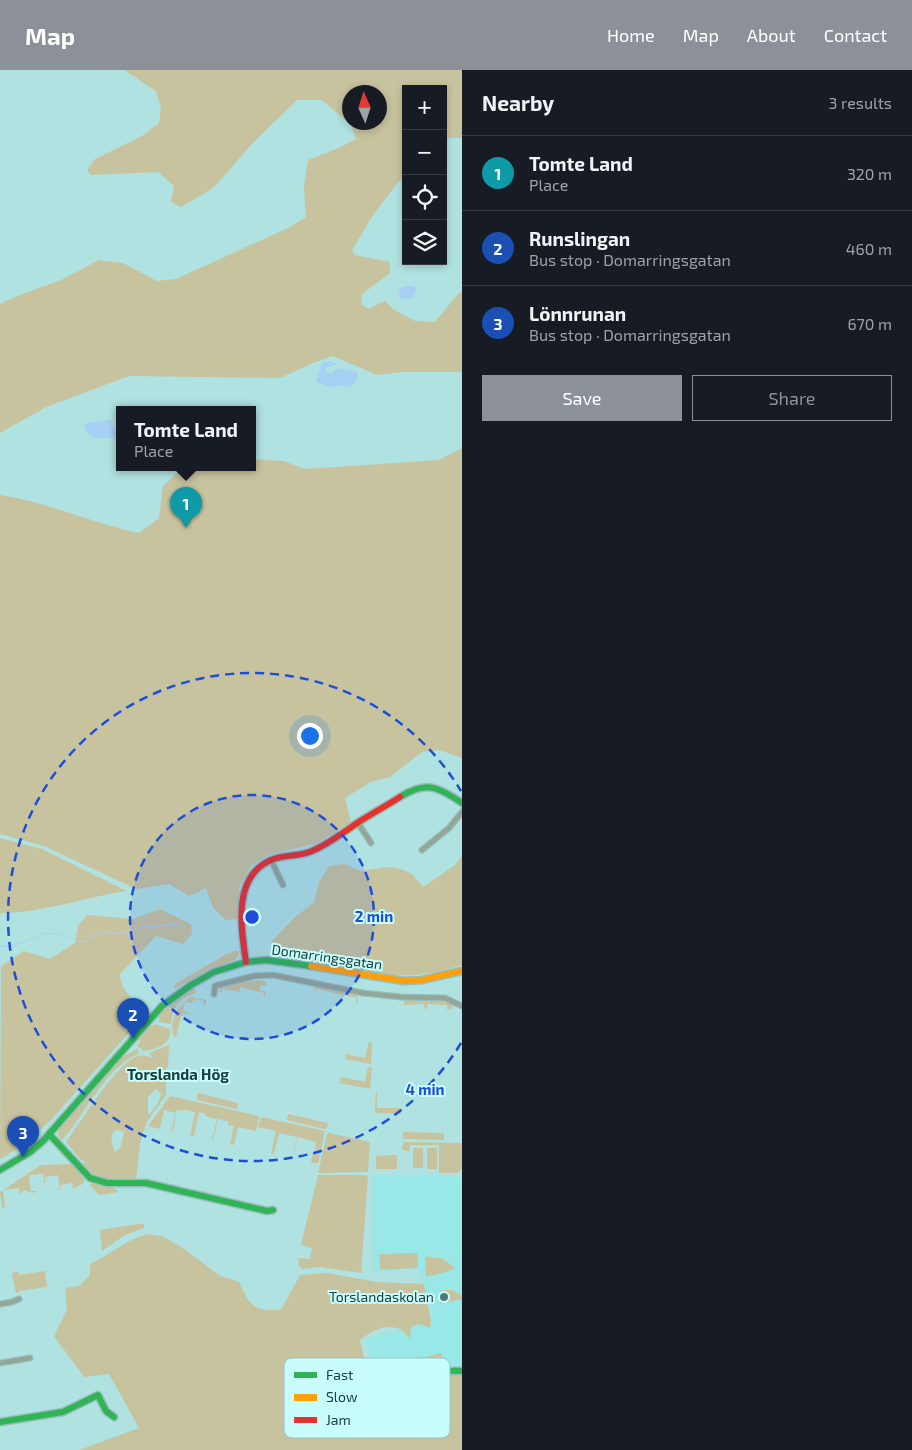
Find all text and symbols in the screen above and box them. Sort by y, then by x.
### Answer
text: Map [25,21,75,50]
text: Home [607,24,655,46]
text: Map [683,24,719,46]
text: About [747,24,796,46]
text: Contact [824,24,887,46]
north arrow [342,85,387,130]
map controls [402,85,447,265]
button: + [402,85,447,130]
text: Nearby [482,90,554,115]
text: 3 results [829,93,892,112]
button: − [402,130,447,175]
text: Tomte Land [529,152,633,175]
text: 1 [495,164,501,183]
text: 320 m [847,164,892,183]
button: locate [402,175,447,220]
text: Place [529,175,568,194]
button: layers [402,220,447,265]
text: Runslingan [529,227,630,250]
text: 2 [493,239,503,258]
text: 460 m [846,239,892,258]
text: Bus stop · Domarringsgatan [529,250,731,269]
text: Lönnrunan [529,302,626,325]
text: 3 [493,314,503,333]
text: 670 m [847,314,892,333]
text: Bus stop · Domarringsgatan [529,325,731,344]
button: Save [482,375,682,421]
button: Share [692,375,892,421]
popup [116,406,256,471]
text: Tomte Land [134,418,238,441]
text: Place [134,441,173,460]
pin: 1 [170,487,202,528]
your location [297,723,323,749]
text: 2 min [355,907,393,925]
centre of rings [243,908,261,926]
street label: Domarringsgatan [271,940,383,973]
pin: 2 [117,998,149,1039]
district label: Torslanda Hög [127,1065,229,1083]
text: 4 min [405,1080,445,1098]
pin: 3 [7,1116,39,1157]
place label: Torslandaskolan [329,1288,434,1305]
marker: Torslandaskolan [438,1291,450,1303]
legend [284,1358,450,1438]
text: Fast [326,1366,353,1383]
text: Slow [326,1388,358,1405]
text: Jam [326,1411,351,1428]

